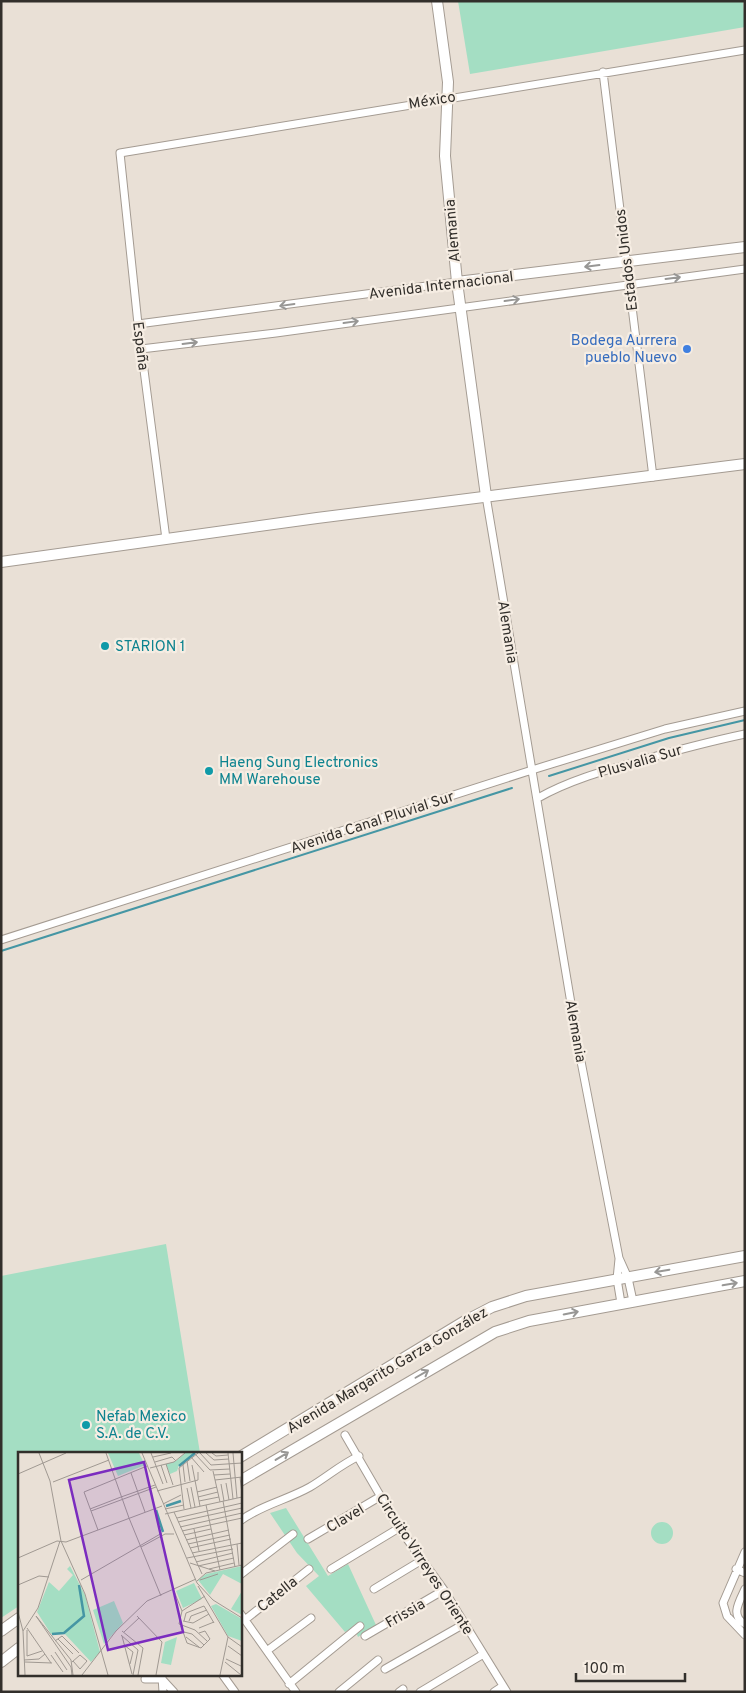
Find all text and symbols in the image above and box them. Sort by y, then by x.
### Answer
street label: México [407,88,457,115]
street label: Alemania [441,198,466,263]
street label: Estados Unidos [612,208,643,312]
one-way arrow [585,261,601,271]
street label: Avenida Internacional [368,268,515,305]
one-way arrow [664,273,680,283]
one-way arrow [503,294,519,304]
one-way arrow [280,300,296,310]
one-way arrow [342,317,358,327]
street label: España [127,321,152,372]
place label: Bodega Aurrera pueblo Nuevo [571,332,677,368]
one-way arrow [181,338,197,348]
marker: Bodega Aurrera pueblo Nuevo [681,343,693,355]
street label: Alemania [492,599,521,665]
place label: STARION 1 [115,638,185,657]
marker: STARION 1 [99,640,111,652]
street label: Plusvalia Sur [596,741,685,783]
place label: Haeng Sung Electronics MM Warehouse [219,754,378,790]
marker: Haeng Sung Electronics MM Warehouse [203,765,215,777]
street label: Avenida Canal Pluvial Sur [288,788,457,859]
street label: Alemania [560,998,589,1064]
one-way arrow [655,1267,671,1277]
one-way arrow [722,1278,738,1288]
street label: Avenida Margarito Garza González [284,1304,492,1439]
one-way arrow [562,1308,578,1317]
one-way arrow [414,1369,429,1379]
place label: Nefab Mexico S.A. de C.V. [96,1408,186,1444]
marker: Nefab Mexico S.A. de C.V. [80,1419,92,1431]
one-way arrow [274,1451,288,1461]
inset map [18,1452,241,1676]
street label: Circuito Virreyes Oriente [371,1490,477,1639]
street label: Clavel [323,1501,368,1538]
street label: Catella [254,1573,302,1617]
street label: Frissia [383,1595,429,1633]
scale bar [576,1650,685,1682]
text: 100 m [584,1660,625,1679]

